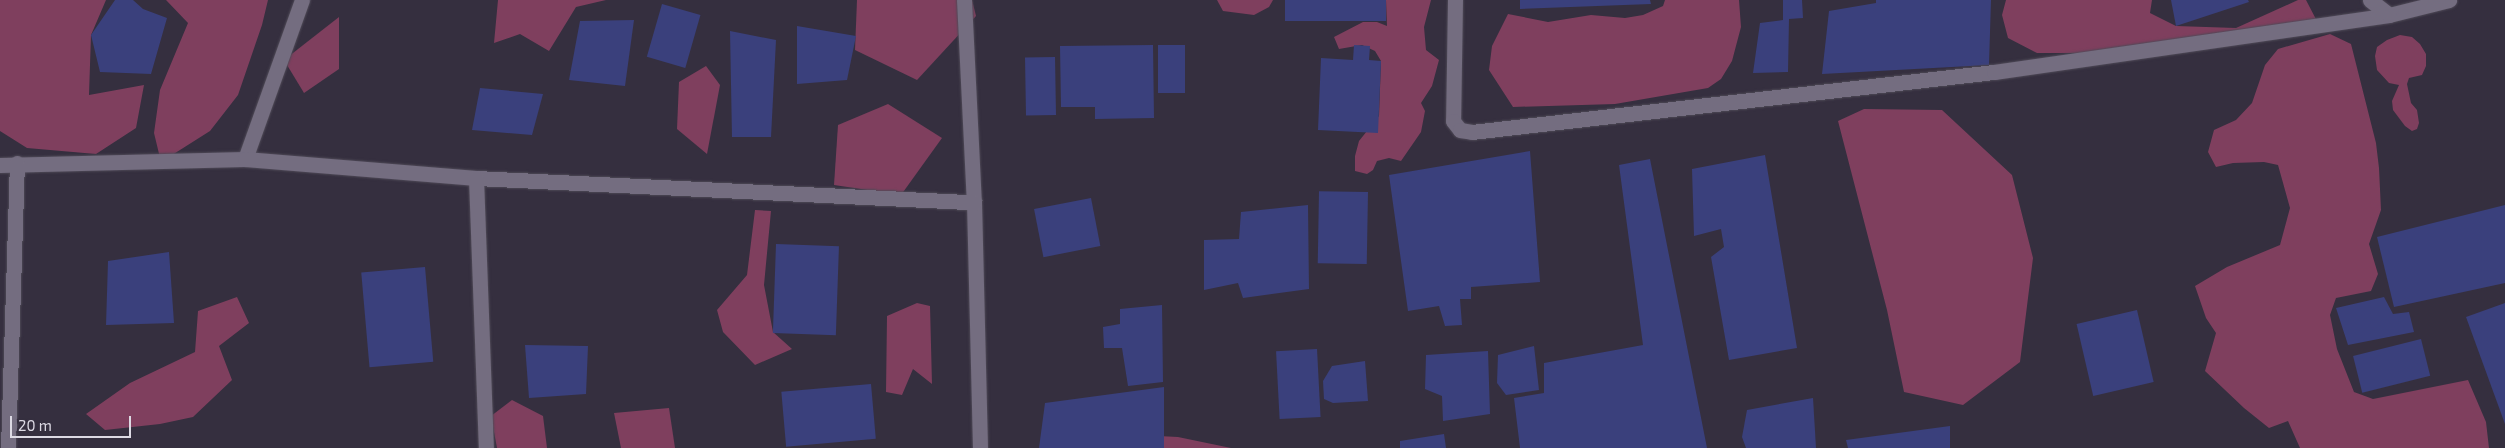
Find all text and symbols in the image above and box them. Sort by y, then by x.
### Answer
scale bar [12,406,134,438]
text: 20 m [18,416,52,434]

